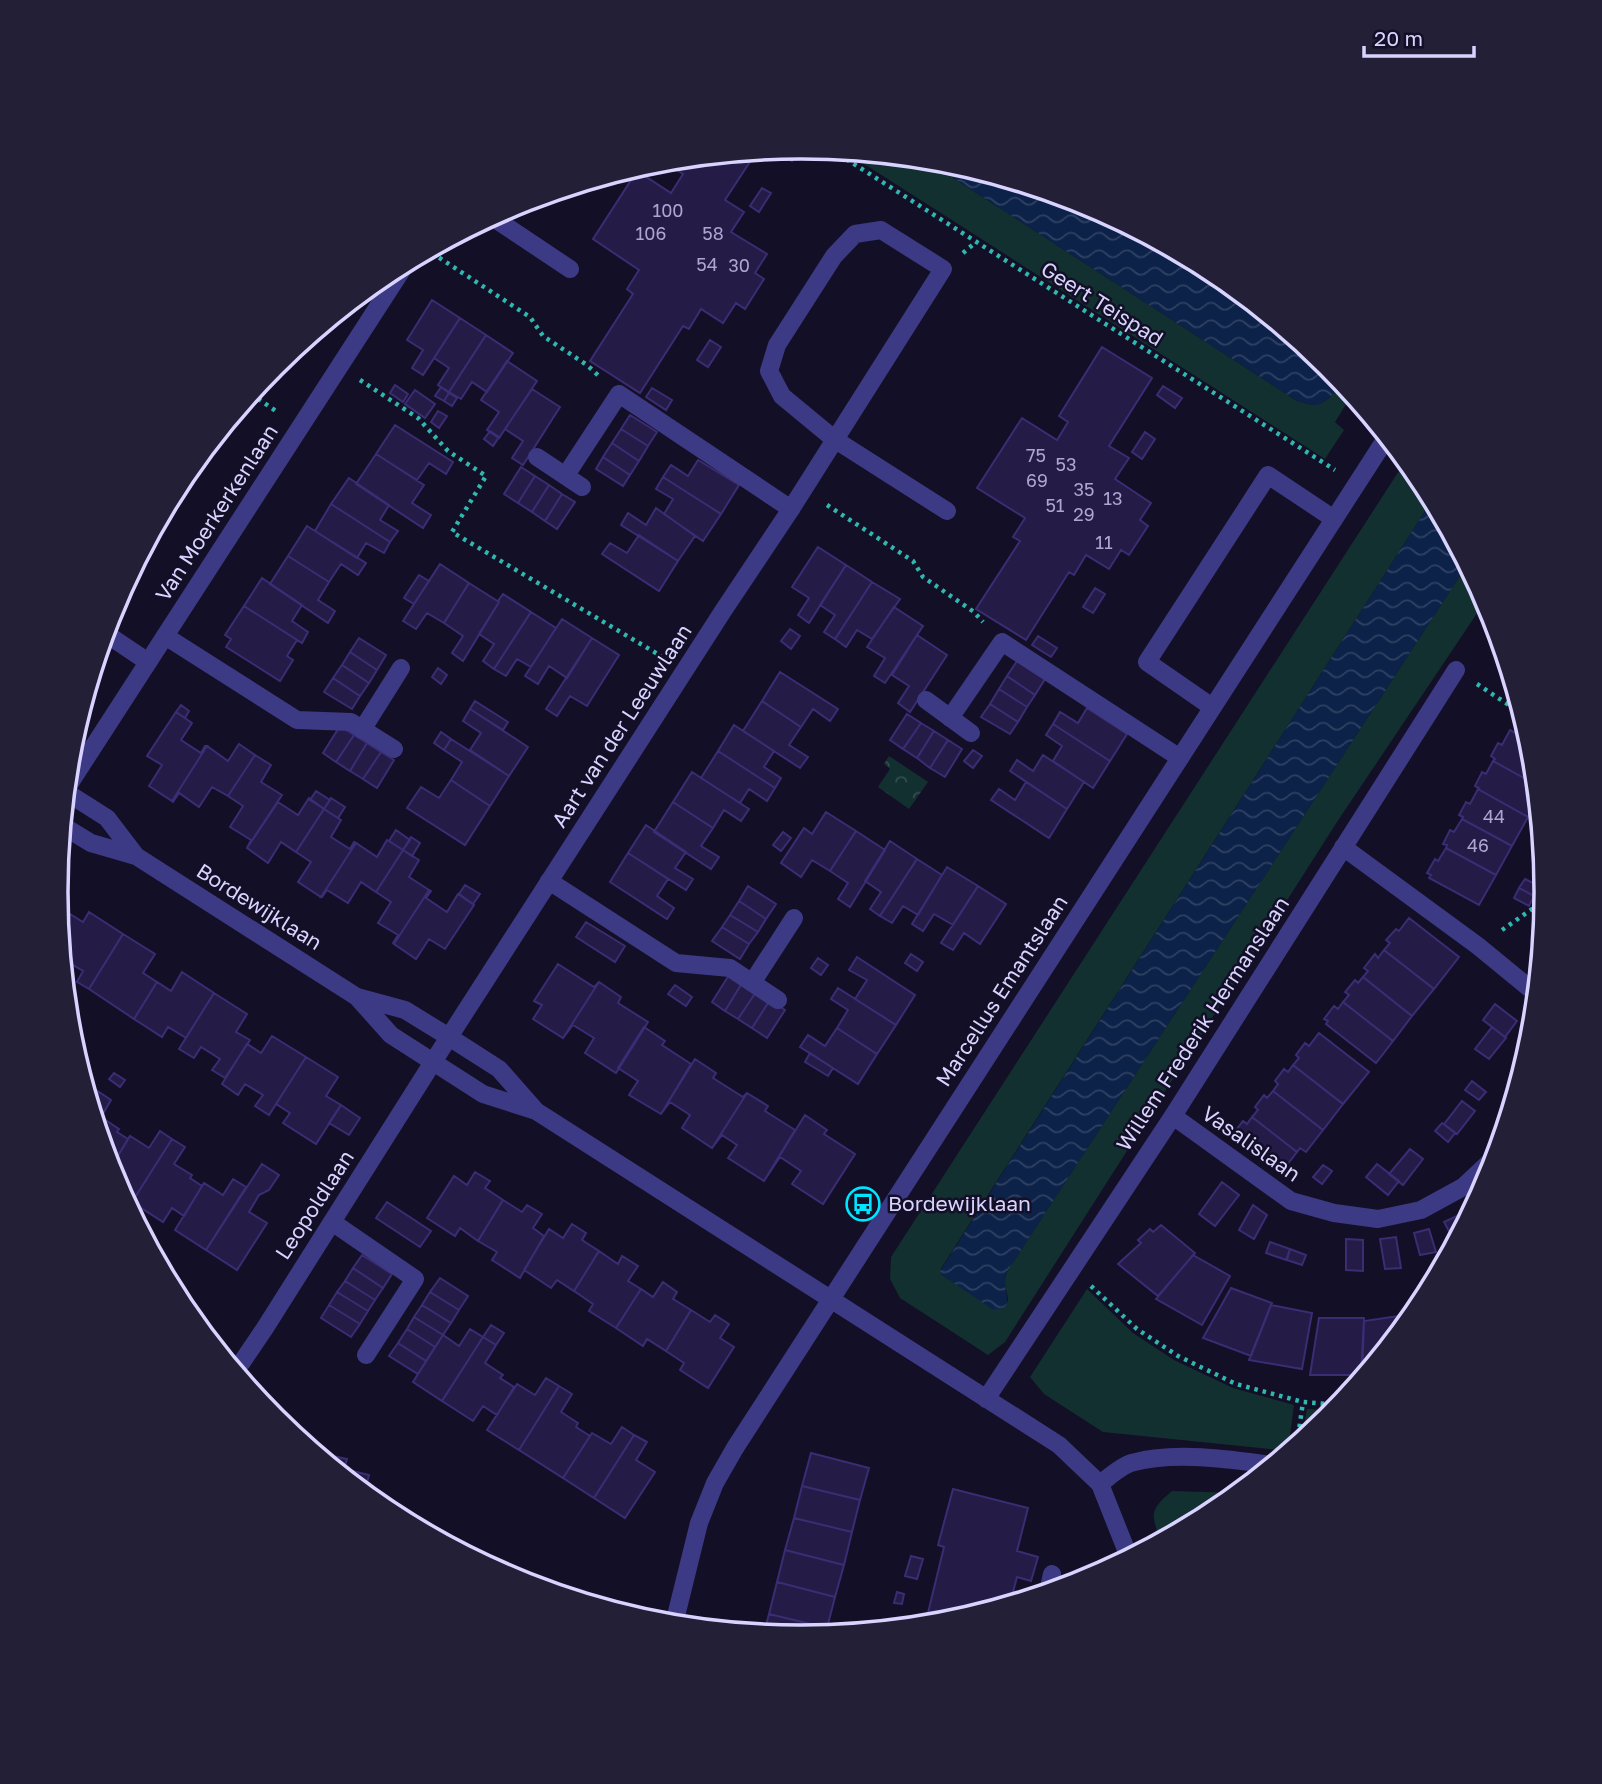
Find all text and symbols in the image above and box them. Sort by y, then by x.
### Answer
scale bar [1364,14,1474,58]
text: 20 m [1374,25,1423,51]
house number: 100 [652,199,684,221]
house number: 106 [636,222,666,244]
house number: 58 [702,222,724,244]
house number: 54 [696,253,718,275]
house number: 30 [728,254,750,276]
street label: Geert Teispad [1037,255,1168,351]
street label: Van Moerkerkenlaan [149,419,283,606]
house number: 75 [1026,444,1046,466]
house number: 53 [1056,453,1076,475]
house number: 69 [1026,469,1048,491]
house number: 35 [1074,478,1094,500]
house number: 13 [1103,487,1123,509]
house number: 51 [1045,494,1065,516]
house number: 29 [1073,503,1095,525]
house number: 11 [1095,531,1113,553]
street label: Aart van der Leeuwlaan [546,619,697,832]
house number: 44 [1483,805,1505,827]
house number: 46 [1467,834,1489,856]
street label: Bordewijklaan [192,857,327,955]
street label: Marcellus Emantslaan [930,890,1073,1091]
street label: Willem Frederik Hermanslaan [1110,891,1294,1155]
street label: Vasalislaan [1197,1100,1306,1187]
street label: Leopoldlaan [269,1145,359,1264]
bus stop icon: Bordewijklaan [844,1185,882,1223]
place label: Bordewijklaan [888,1190,1031,1216]

